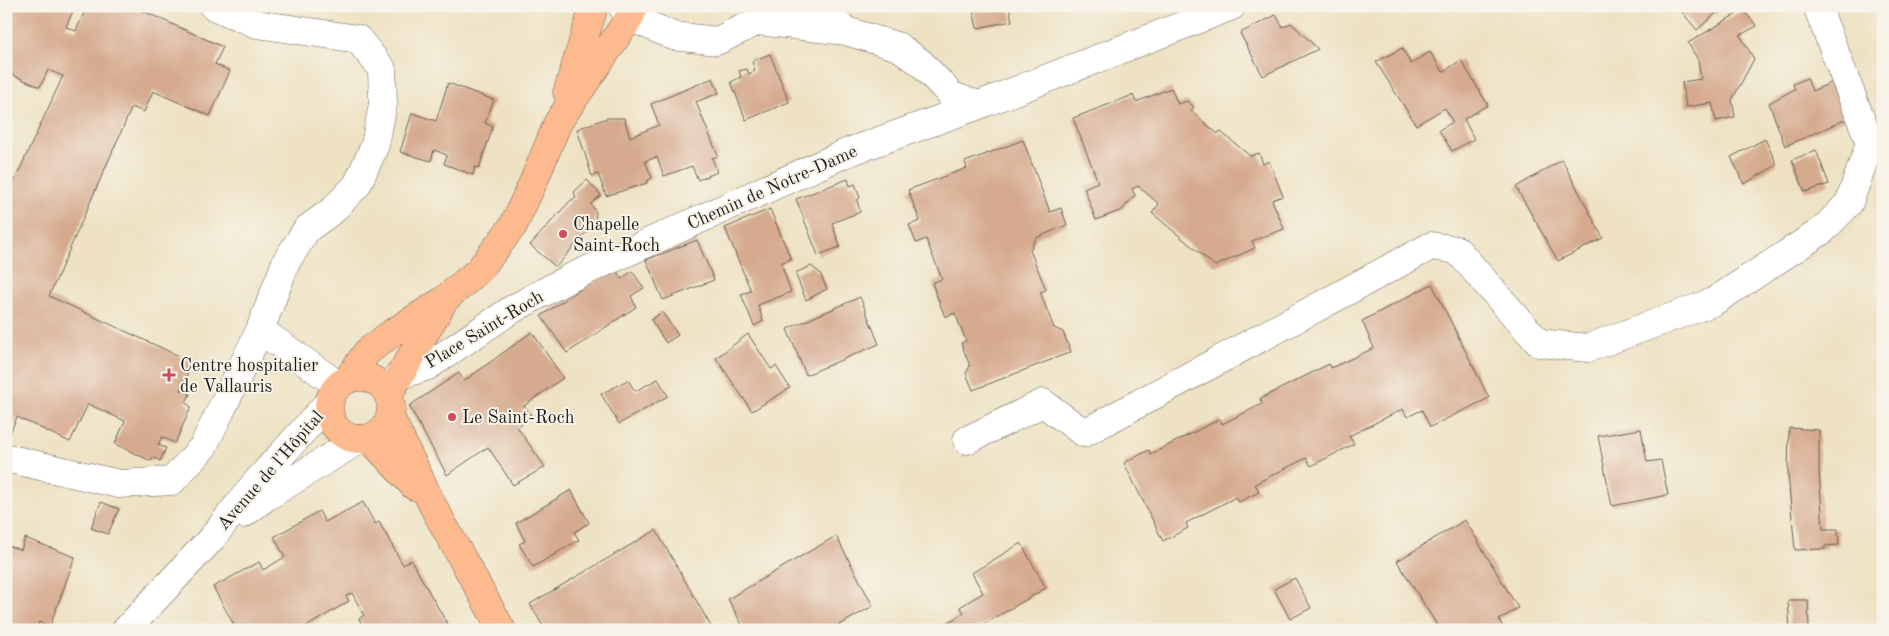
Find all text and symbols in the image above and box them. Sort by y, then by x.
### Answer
street label: Chemin de Notre-Dame [685,142,860,233]
place label: Chapelle Saint-Roch [573,216,660,255]
marker: Chapelle Saint-Roch [557,228,569,240]
street label: Place Saint-Roch [422,287,547,372]
place label: Centre hospitalier de Vallauris [180,357,319,396]
marker: Centre hospitalier de Vallauris [162,368,176,382]
street label: Avenue de l'Hôpital [214,407,327,534]
place label: Le Saint-Roch [462,409,575,427]
marker: Le Saint-Roch [446,411,458,423]

